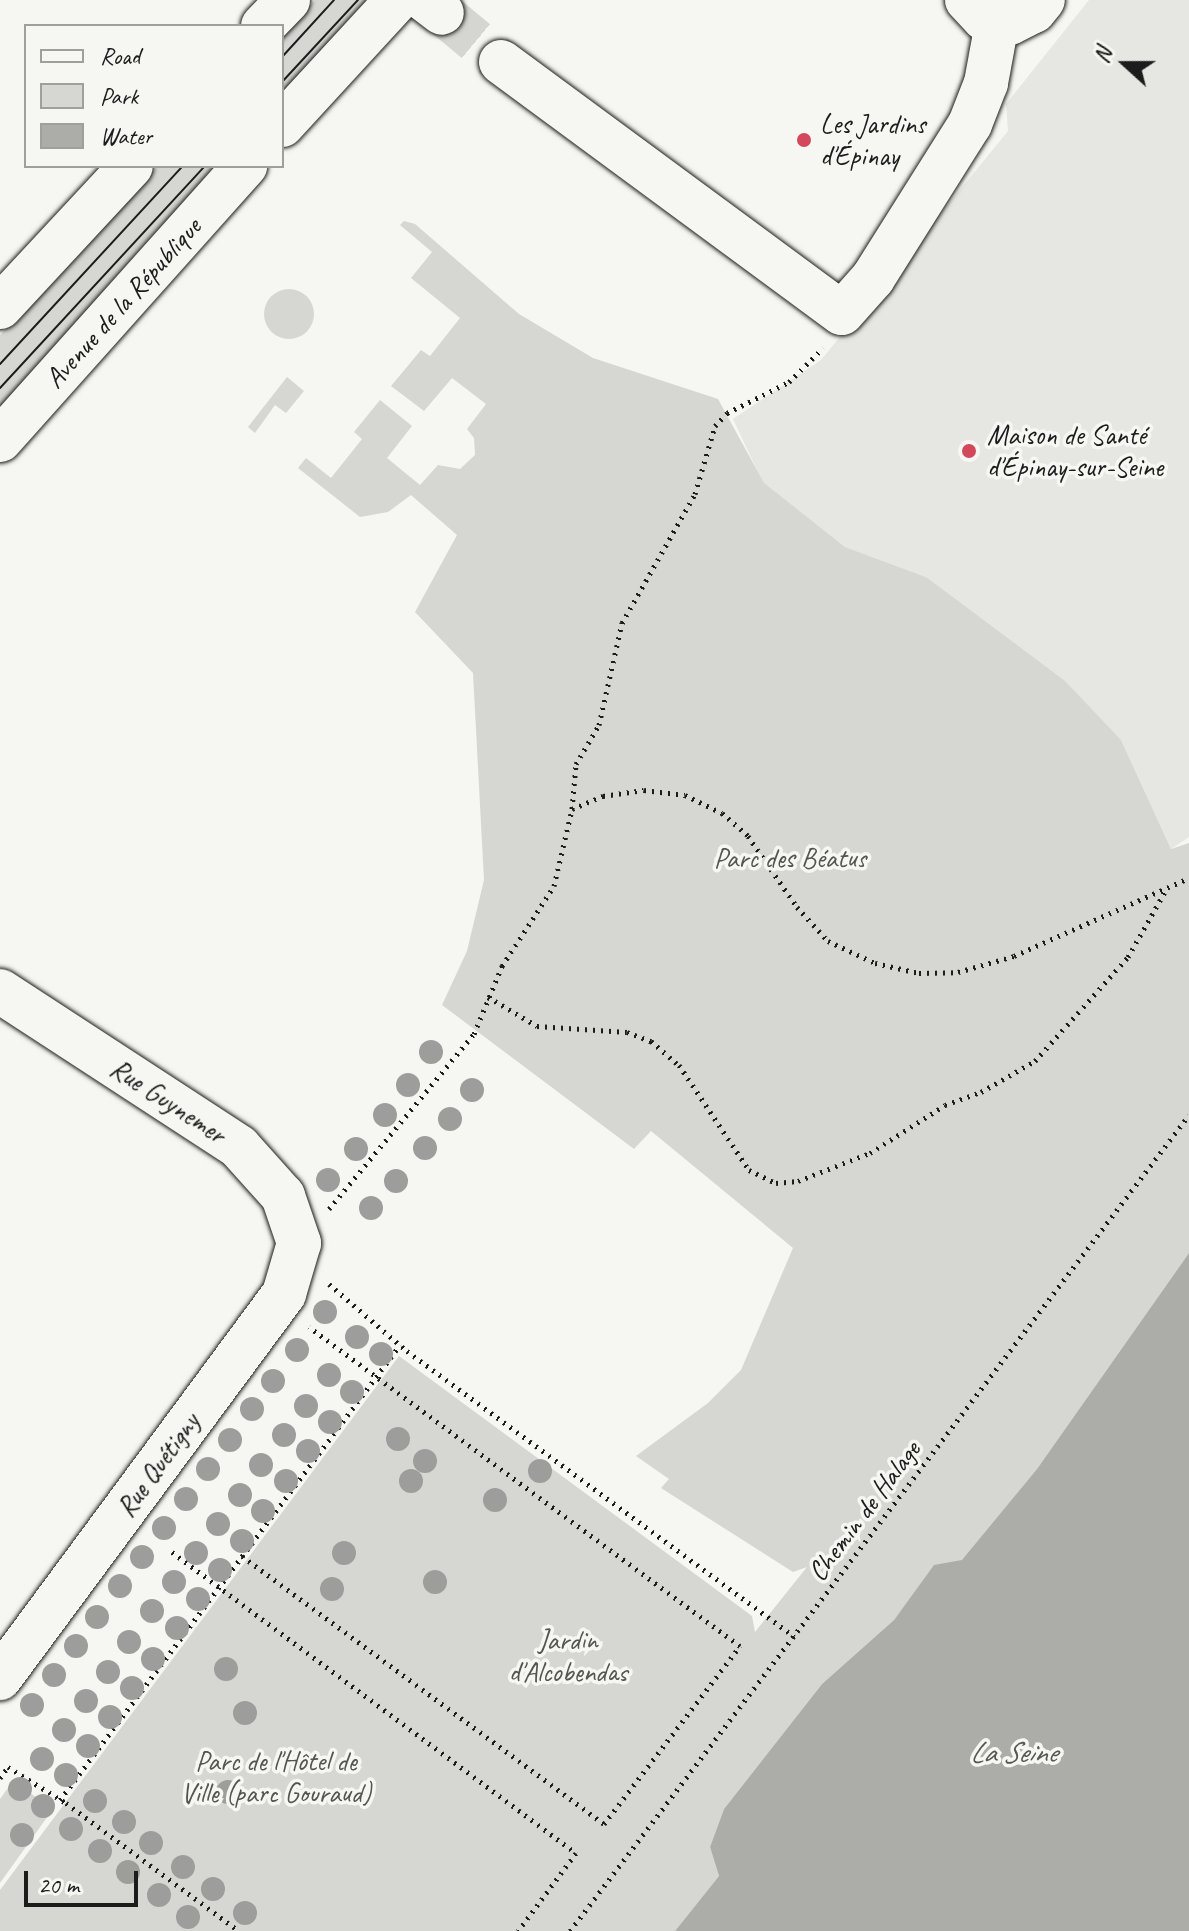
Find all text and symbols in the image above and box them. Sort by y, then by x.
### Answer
legend [24,24,284,168]
north arrow [1085,24,1165,104]
text: Road [100,41,140,71]
text: N [1087,44,1118,67]
text: Park [100,81,138,111]
place label: Les Jardins d'Épinay [820,107,926,173]
text: Water [100,121,152,151]
marker: Les Jardins d'Épinay [795,131,813,149]
street label: Avenue de la République [37,210,209,396]
place label: Maison de Santé d'Épinay-sur-Seine [987,418,1163,484]
marker: Maison de Santé d'Épinay-sur-Seine [958,440,980,462]
park label: Parc des Béatus [714,841,866,875]
street label: Rue Guynemer [104,1051,232,1151]
street label: Rue Quétigny [109,1406,207,1524]
street label: Chemin de Halage [800,1434,928,1588]
park label: Jardin d'Alcobendas [509,1623,627,1689]
water label: La Seine [970,1734,1056,1770]
park label: Parc de l'Hôtel de Ville (parc Gouraud) [181,1744,371,1810]
scale bar [28,1855,142,1905]
text: 20 m [38,1870,79,1900]

